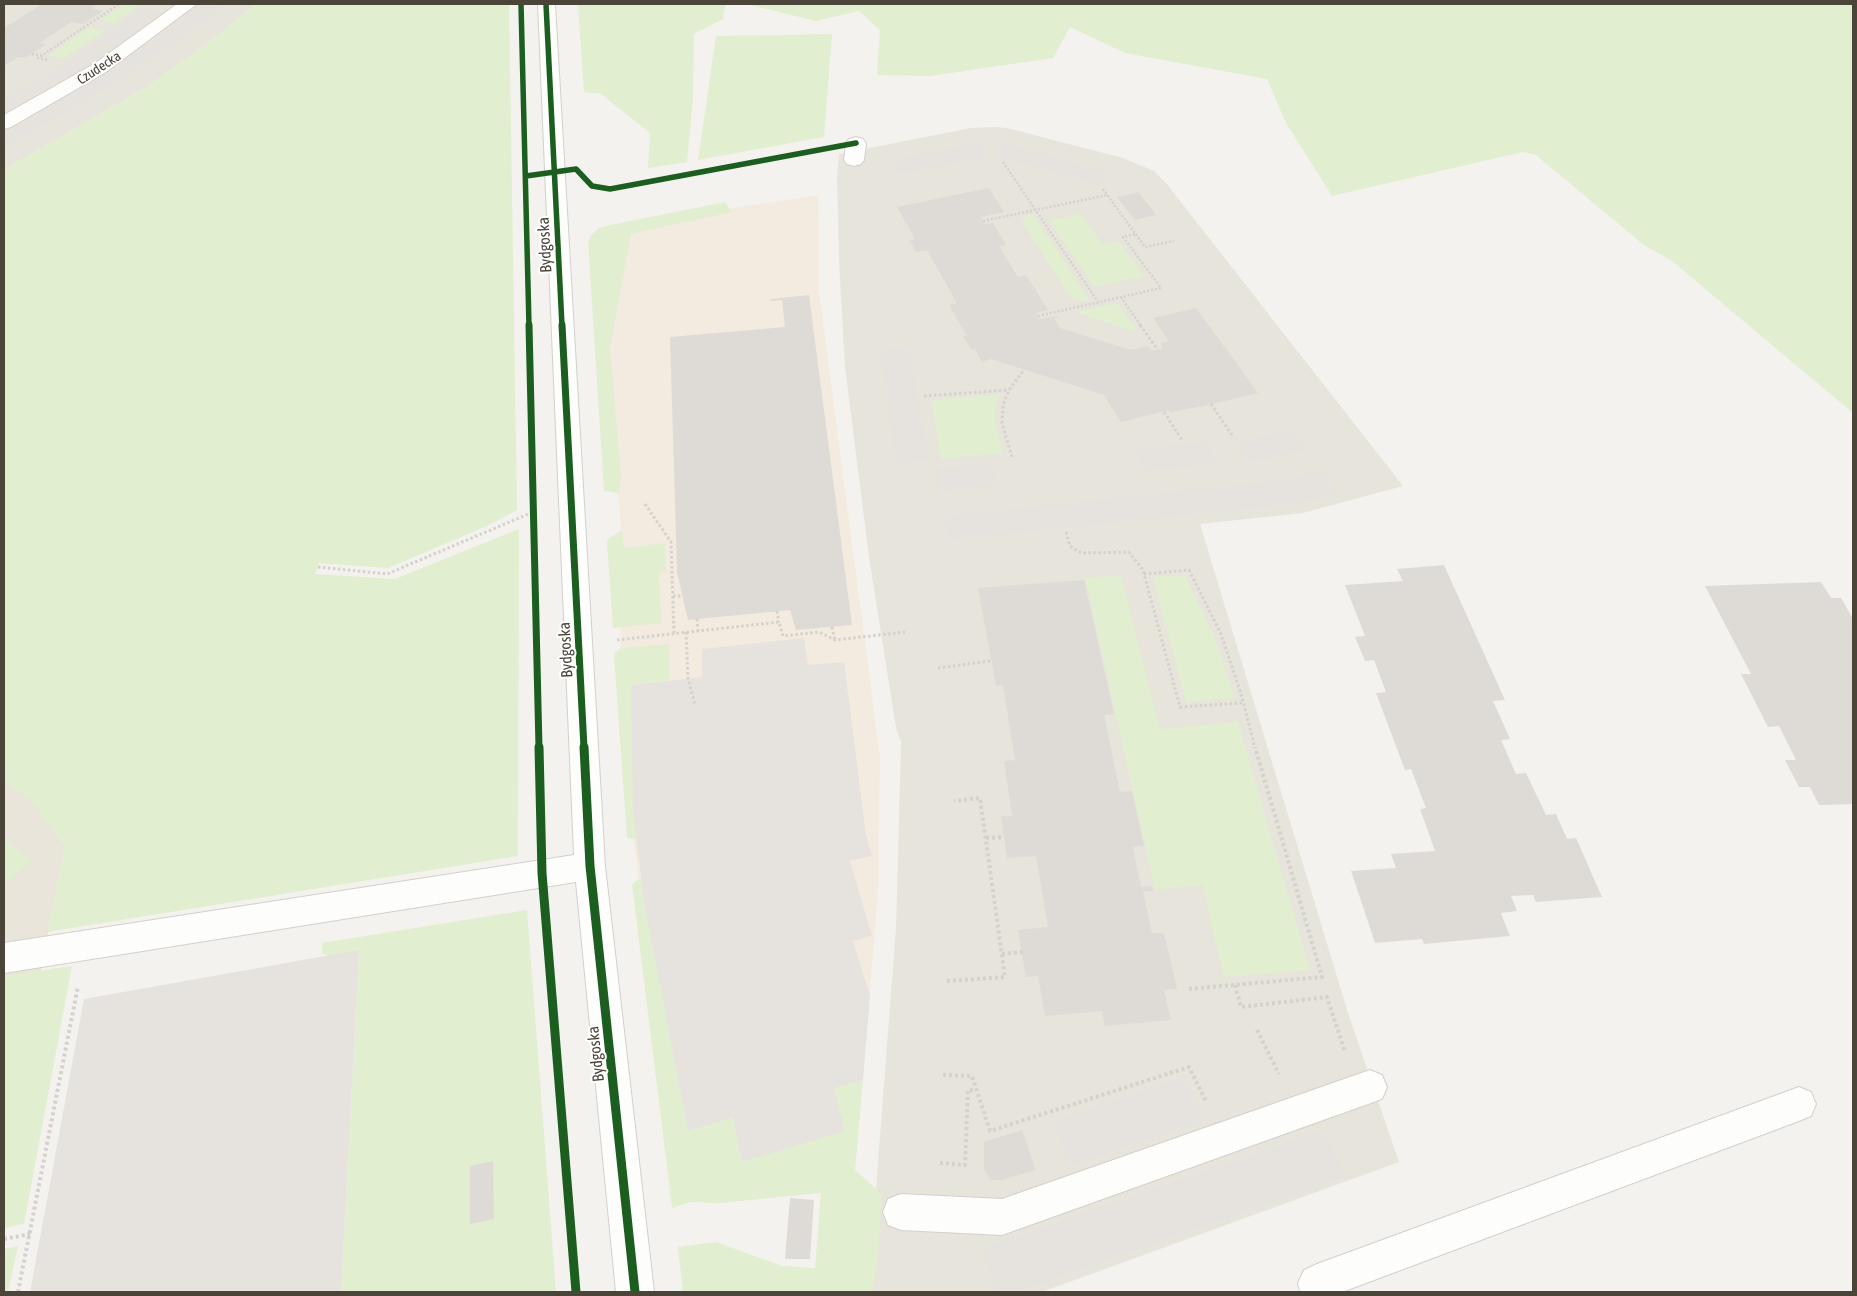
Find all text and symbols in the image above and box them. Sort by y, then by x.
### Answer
street label: Czudecka [74,48,124,88]
street label: Bydgoska [534,217,556,273]
street label: Bydgoska [555,622,577,678]
street label: Bydgoska [584,1025,608,1083]

